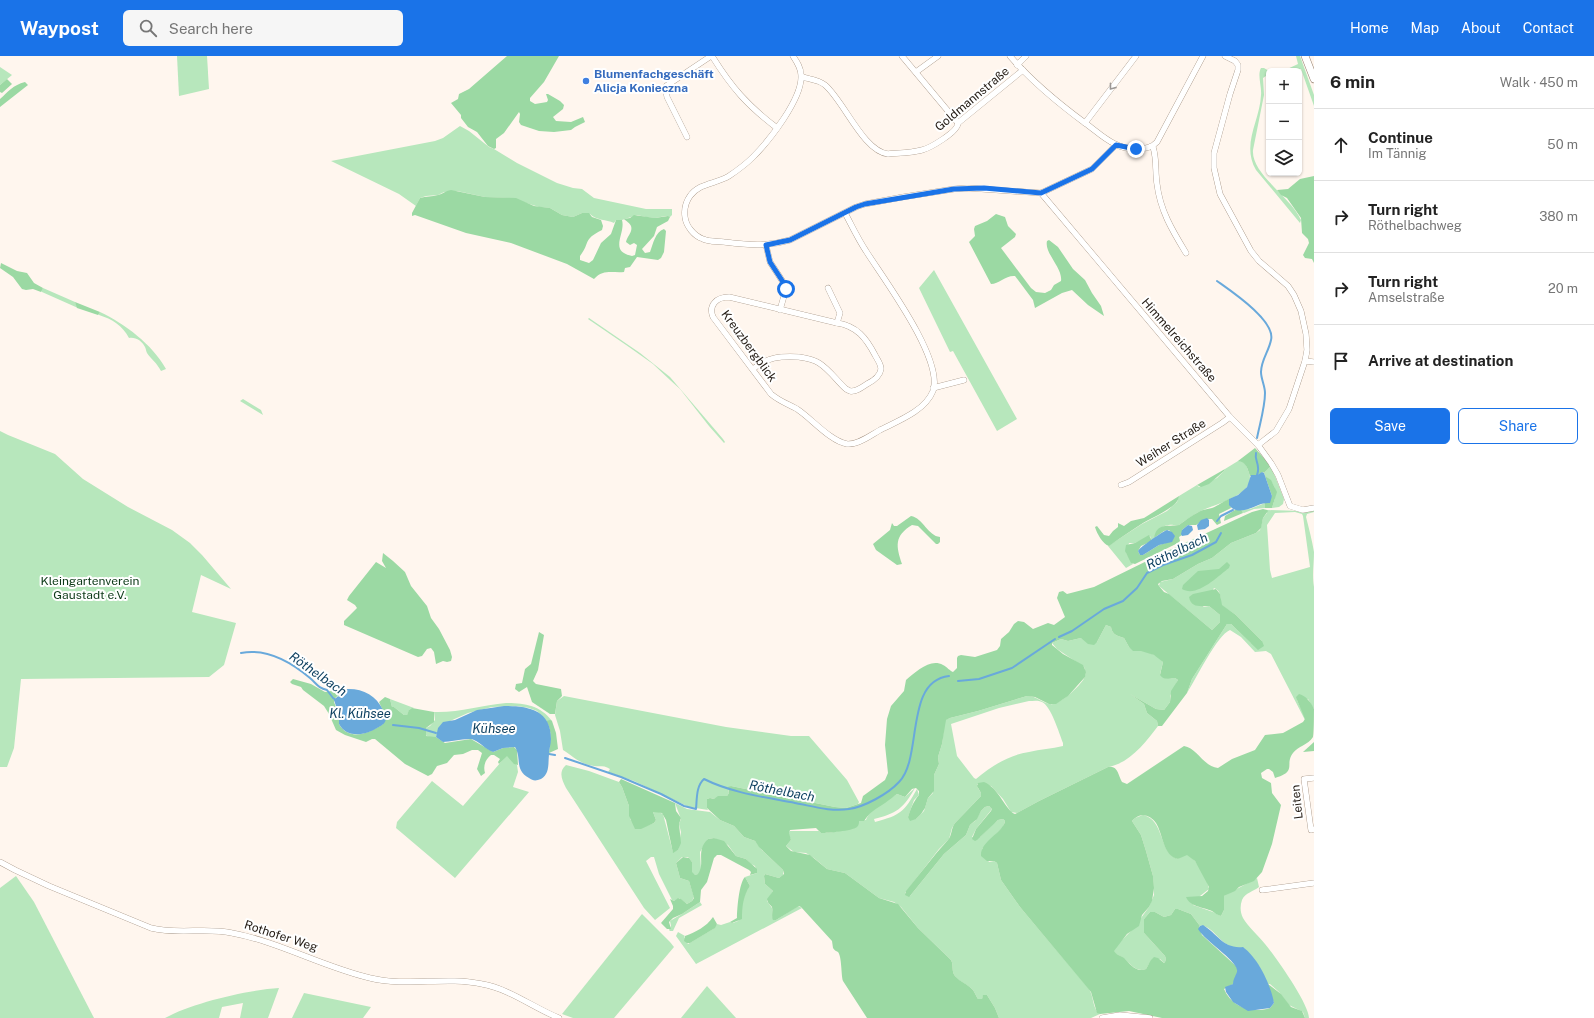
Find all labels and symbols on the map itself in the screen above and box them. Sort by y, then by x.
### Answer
street label: Goldmannstraße [932,64,1012,134]
place label: Blumenfachgeschäft Alicja Konieczna [594,67,714,95]
marker: Blumenfachgeschäft Alicja Konieczna [581,76,591,86]
one-way arrow [1110,83,1117,90]
route end [1127,140,1145,158]
route start [777,280,795,298]
street label: Himmelreichstraße [1139,295,1219,385]
street label: Kreuzbergblick [718,307,780,385]
street label: Weiher Straße [1134,416,1209,470]
water label: Röthelbach [1144,530,1210,572]
park label: Kleingartenverein Gaustadt e.V. [41,574,140,602]
water label: Röthelbach [286,649,350,699]
water label: Kl. Kühsee [329,706,391,721]
water label: Kühsee [472,721,516,736]
water label: Röthelbach [748,777,816,805]
street label: Leiten [1288,784,1306,820]
street label: Rothofer Weg [242,918,320,954]

